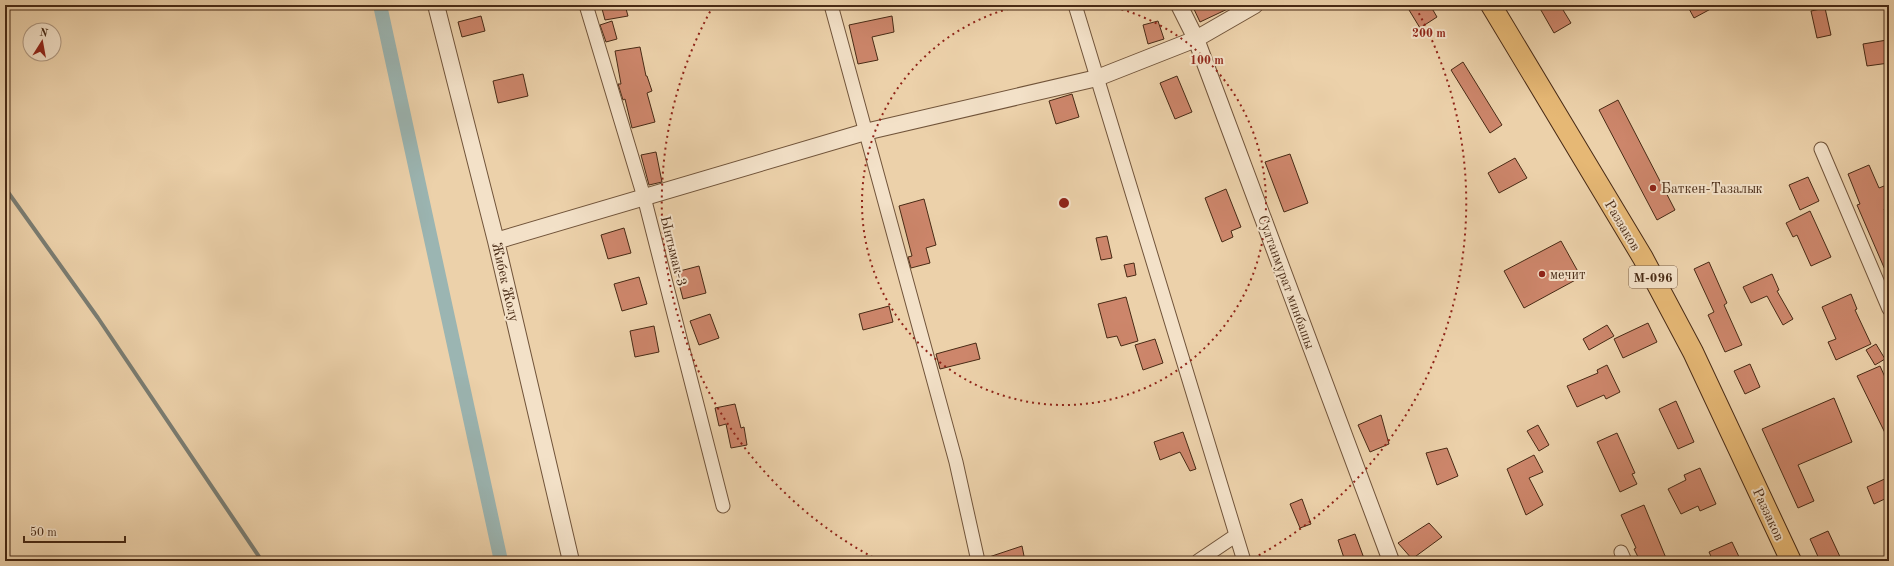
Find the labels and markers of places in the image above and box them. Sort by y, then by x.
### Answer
place label: Баткен-Тазалык [1661,182,1763,196]
marker: Баткен-Тазалык [1648,183,1658,193]
centre of rings [1057,196,1071,210]
place label: мечит [1550,268,1586,282]
marker: мечит [1537,269,1547,279]

